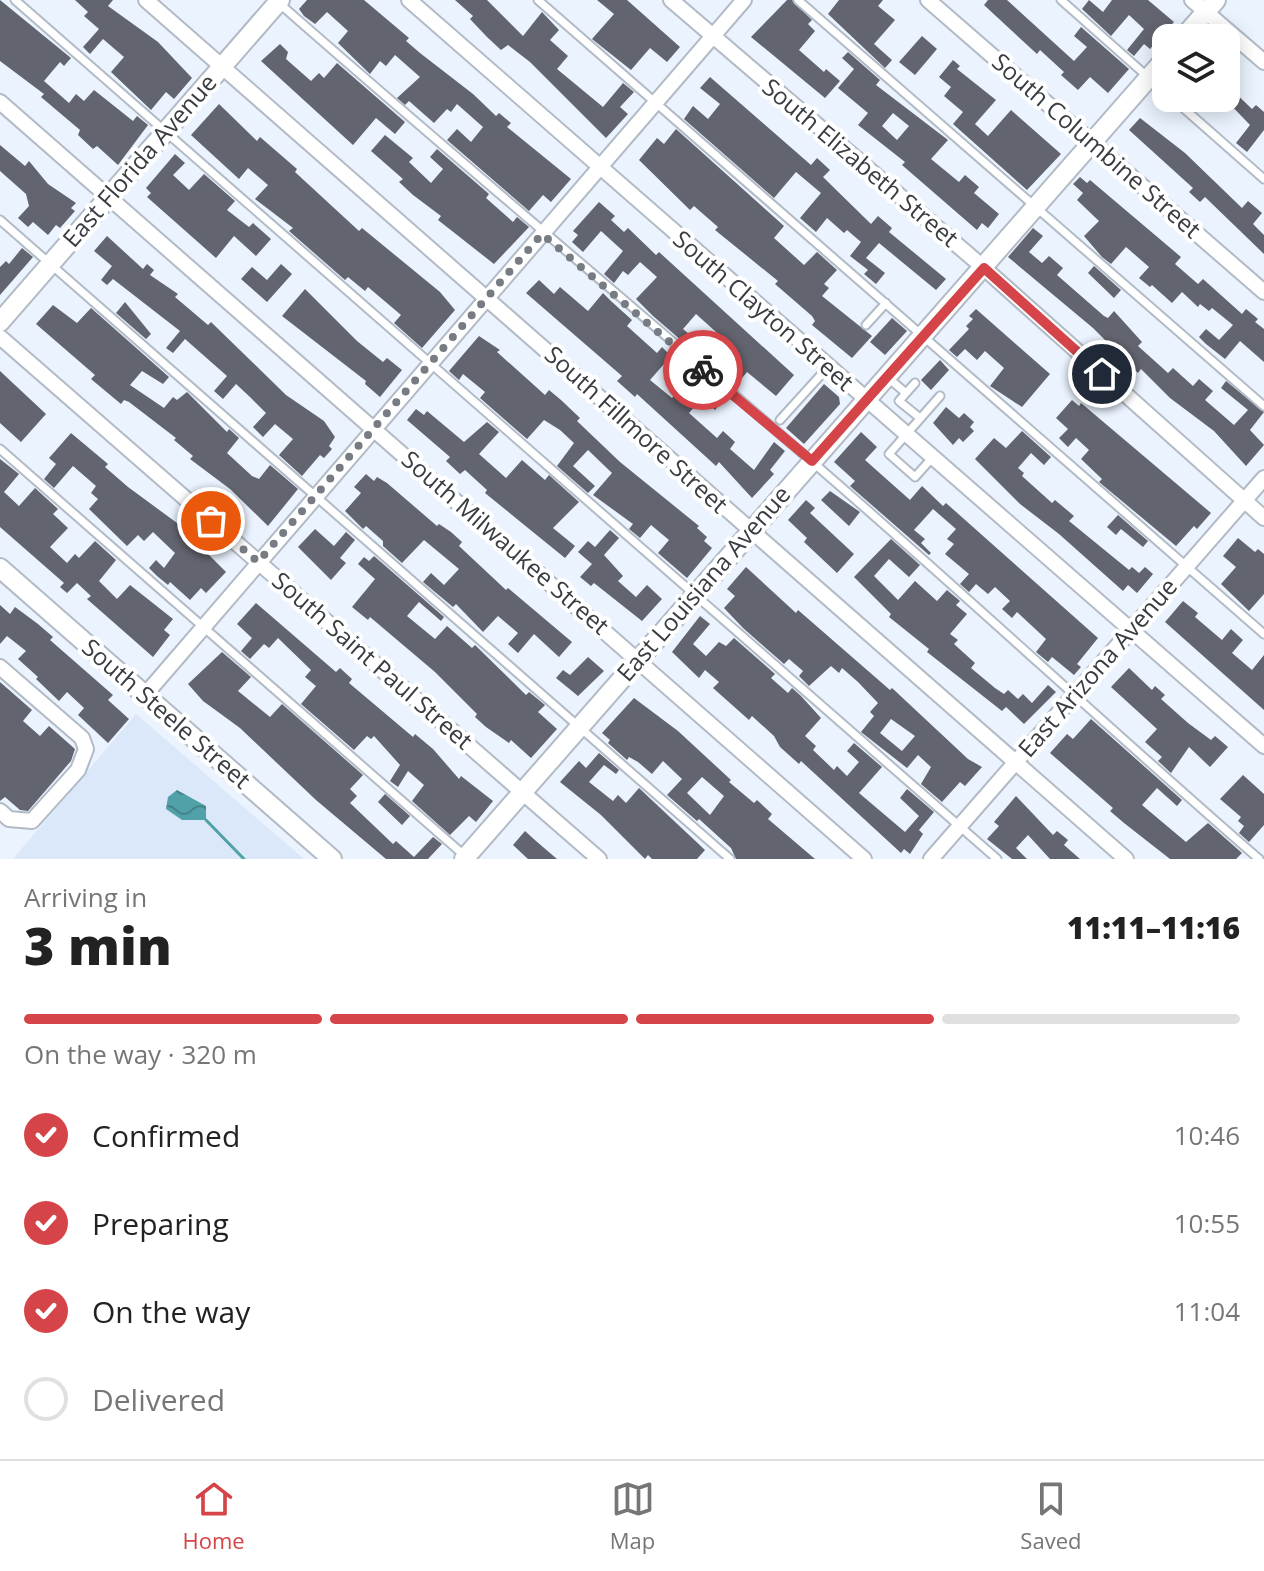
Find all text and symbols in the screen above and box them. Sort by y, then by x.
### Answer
map controls [1152,24,1240,112]
button: layers [1152,24,1240,112]
street label: South Columbine Street [986,45,1208,245]
street label: East Florida Avenue [54,66,223,254]
street label: South Elizabeth Street [756,70,966,254]
street label: South Clayton Street [667,222,861,398]
courier [663,330,743,410]
street label: South Fillmore Street [538,338,736,520]
pin [1068,340,1136,408]
icon: bike [681,348,725,392]
icon: home [1080,352,1124,396]
street label: South Milwaukee Street [395,442,617,641]
street label: East Louisiana Avenue [609,478,797,688]
pin [177,487,245,555]
icon: bag [189,499,233,543]
street label: South Saint Paul Street [266,564,480,756]
street label: East Arizona Avenue [1010,570,1184,764]
street label: South Steele Street [76,630,258,795]
text: Arriving in [24,879,147,915]
text: 11:11–11:16 [1067,907,1240,948]
text: 3 min [24,909,172,980]
text: On the way · 320 m [24,1036,257,1072]
icon: check [24,1113,68,1157]
text: Confirmed [92,1115,240,1156]
text: 10:46 [1174,1117,1240,1153]
icon: check [24,1201,68,1245]
text: Preparing [92,1203,229,1244]
text: 10:55 [1174,1205,1240,1241]
icon: check [24,1289,68,1333]
text: On the way [92,1291,250,1332]
text: 11:04 [1174,1293,1240,1329]
text: Delivered [92,1379,225,1420]
tab: Home [183,1477,245,1555]
tab: Map [610,1477,655,1555]
tab: Saved [1020,1477,1081,1555]

